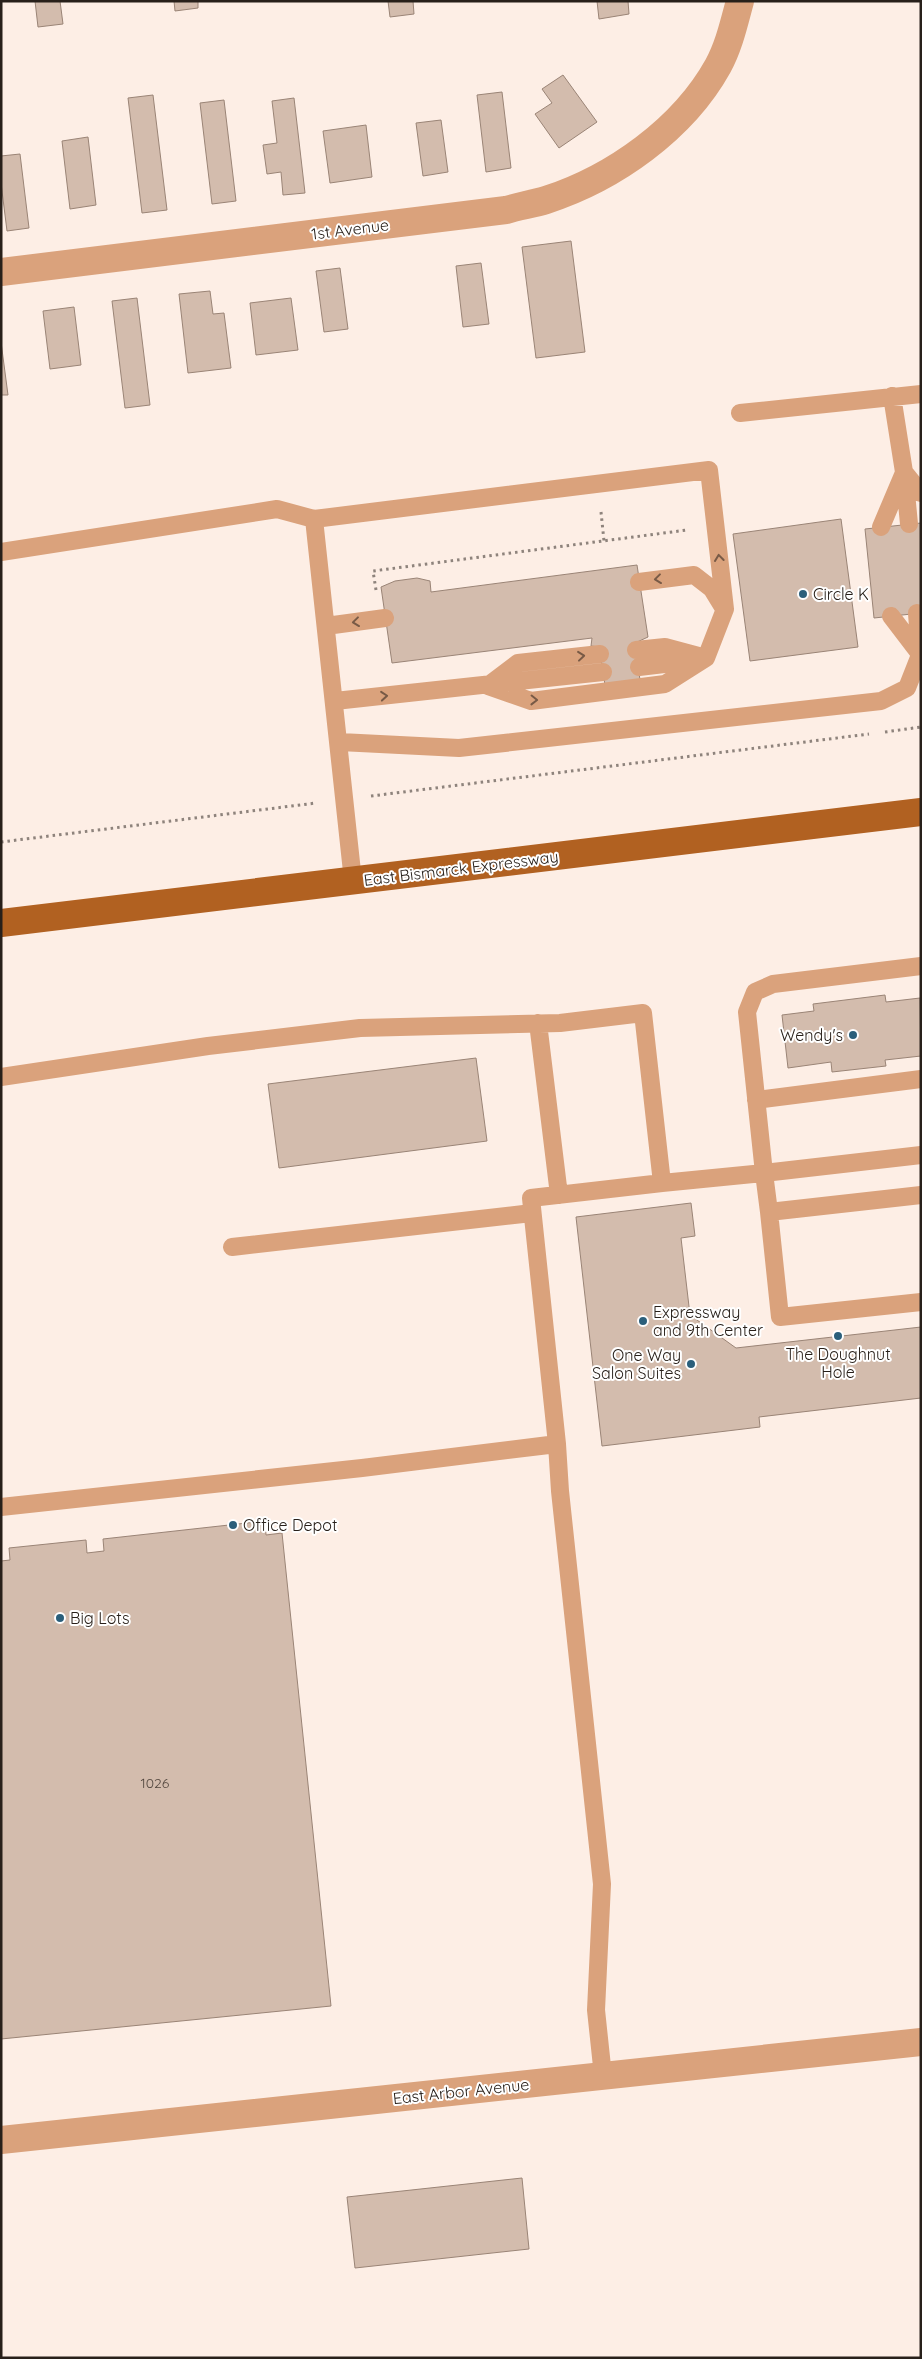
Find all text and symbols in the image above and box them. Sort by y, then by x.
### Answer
street label: 1st Avenue [310,214,390,244]
one-way arrow [714,553,725,561]
one-way arrow [653,573,661,584]
place label: Circle K [813,584,869,604]
marker: Circle K [797,588,809,600]
one-way arrow [352,616,360,627]
one-way arrow [578,651,586,662]
one-way arrow [380,691,388,702]
one-way arrow [531,695,539,705]
street label: East Bismarck Expressway [363,846,559,890]
place label: Wendy's [780,1025,843,1045]
marker: Wendy's [847,1029,859,1041]
place label: Expressway and 9th Center [653,1302,763,1340]
marker: Expressway and 9th Center [637,1315,649,1327]
marker: The Doughnut Hole [832,1330,844,1342]
place label: The Doughnut Hole [785,1344,891,1382]
place label: One Way Salon Suites [592,1345,681,1383]
marker: One Way Salon Suites [685,1358,697,1370]
place label: Office Depot [243,1515,337,1535]
marker: Office Depot [227,1519,239,1531]
place label: Big Lots [70,1608,130,1628]
marker: Big Lots [54,1612,66,1624]
house number: 1026 [141,1774,170,1792]
street label: East Arbor Avenue [392,2074,530,2108]

